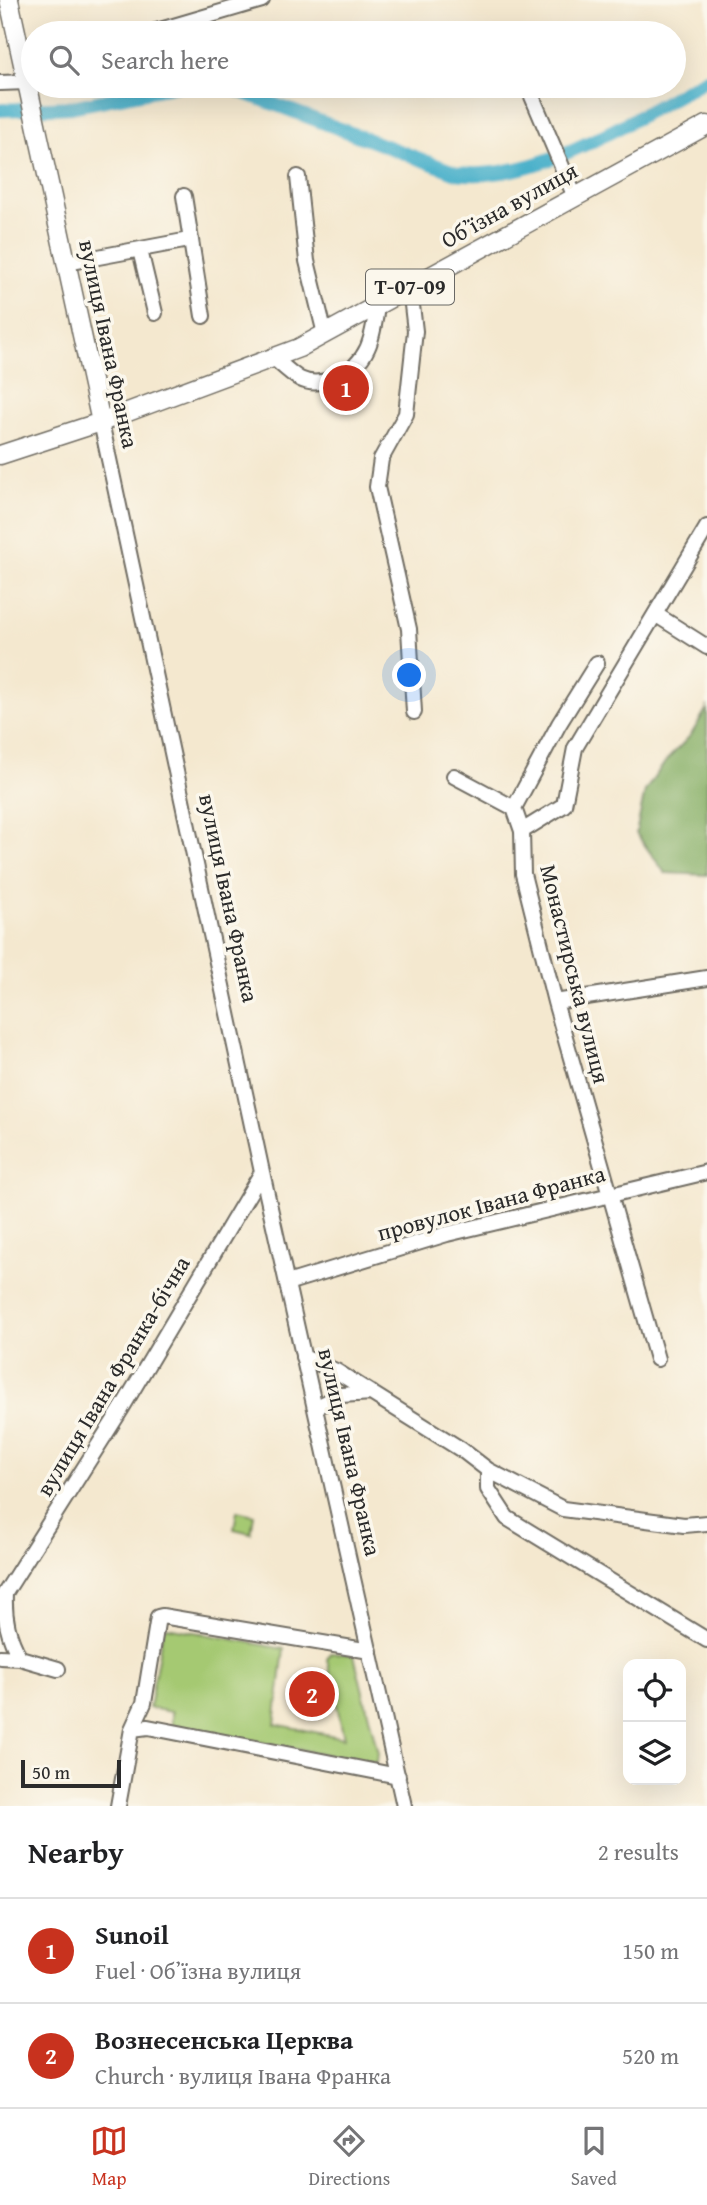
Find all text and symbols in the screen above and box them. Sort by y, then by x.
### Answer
search box [21,21,686,98]
text: Search here [101,40,229,79]
icon: search [45,41,83,79]
street label: Обʼїзна вулиця [435,153,583,256]
street label: вулиця Івана Франка [71,237,148,451]
road number: Т-07-09 [366,270,454,304]
pin: 1 [323,362,369,414]
your location [392,658,426,692]
street label: вулиця Івана Франка [191,791,268,1005]
street label: Монастирська вулиця [532,861,619,1087]
street label: провулок Івана Франка [373,1156,609,1249]
street label: вулиця Івана Франка-бічна [28,1249,198,1502]
street label: вулиця Івана Франка [311,1345,390,1559]
map controls [623,1659,686,1785]
button: locate [623,1659,686,1722]
pin: 2 [289,1668,335,1720]
button: layers [623,1722,686,1785]
scale bar [21,1757,121,1789]
text: 50 m [32,1758,70,1786]
text: Nearby [28,1830,124,1874]
text: 2 results [598,1835,679,1868]
text: Sunoil [95,1915,169,1954]
text: 1 [45,1934,57,1967]
text: 150 m [622,1934,679,1967]
text: Fuel · Обʼїзна вулиця [95,1954,301,1987]
text: Вознесенська Церква [95,2020,353,2059]
text: 2 [45,2039,57,2072]
text: 520 m [622,2039,679,2072]
text: Church · вулиця Івана Франка [95,2059,391,2092]
tab: Map [90,2122,128,2192]
tab: Directions [309,2122,390,2192]
tab: Saved [571,2122,617,2192]

